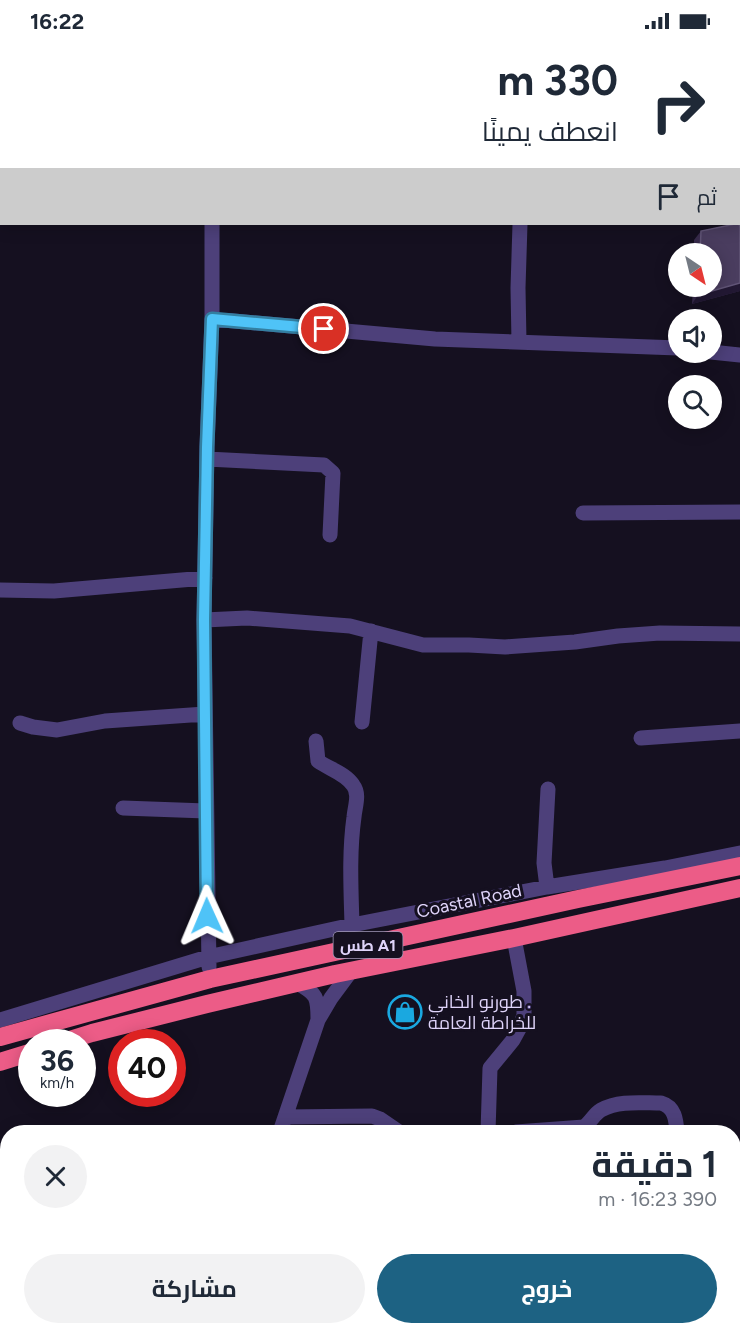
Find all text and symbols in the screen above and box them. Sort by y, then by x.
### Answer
text: 16:22 [30,8,84,35]
text: 330 m [497,55,618,106]
icon: right [639,66,717,144]
text: انعطف يمينًا [482,115,618,148]
icon: arrive [652,180,685,213]
text: ثم [697,184,717,211]
north arrow [668,243,722,297]
map controls [668,243,722,429]
pin [298,303,349,354]
button: sound [668,309,722,363]
icon: arrive [307,312,340,345]
button: search [668,375,722,429]
street label: Coastal Road [414,879,524,923]
position arrow [175,884,239,948]
road number: طس A1 [334,932,403,958]
place label: طورنو الخاني . للخراطة العامة [428,991,536,1034]
shop icon: طورنو الخاني . للخراطة العامة [387,994,423,1030]
speed limit sign: 40 [108,1029,186,1107]
text: 36 [40,1042,74,1079]
text: km/h [40,1074,74,1092]
text: 1 دقيقة [591,1143,717,1186]
button: close [24,1145,87,1208]
text: 390 m · 16:23 [598,1187,717,1211]
button: مشاركة [24,1254,365,1323]
button: خروج [377,1254,717,1323]

